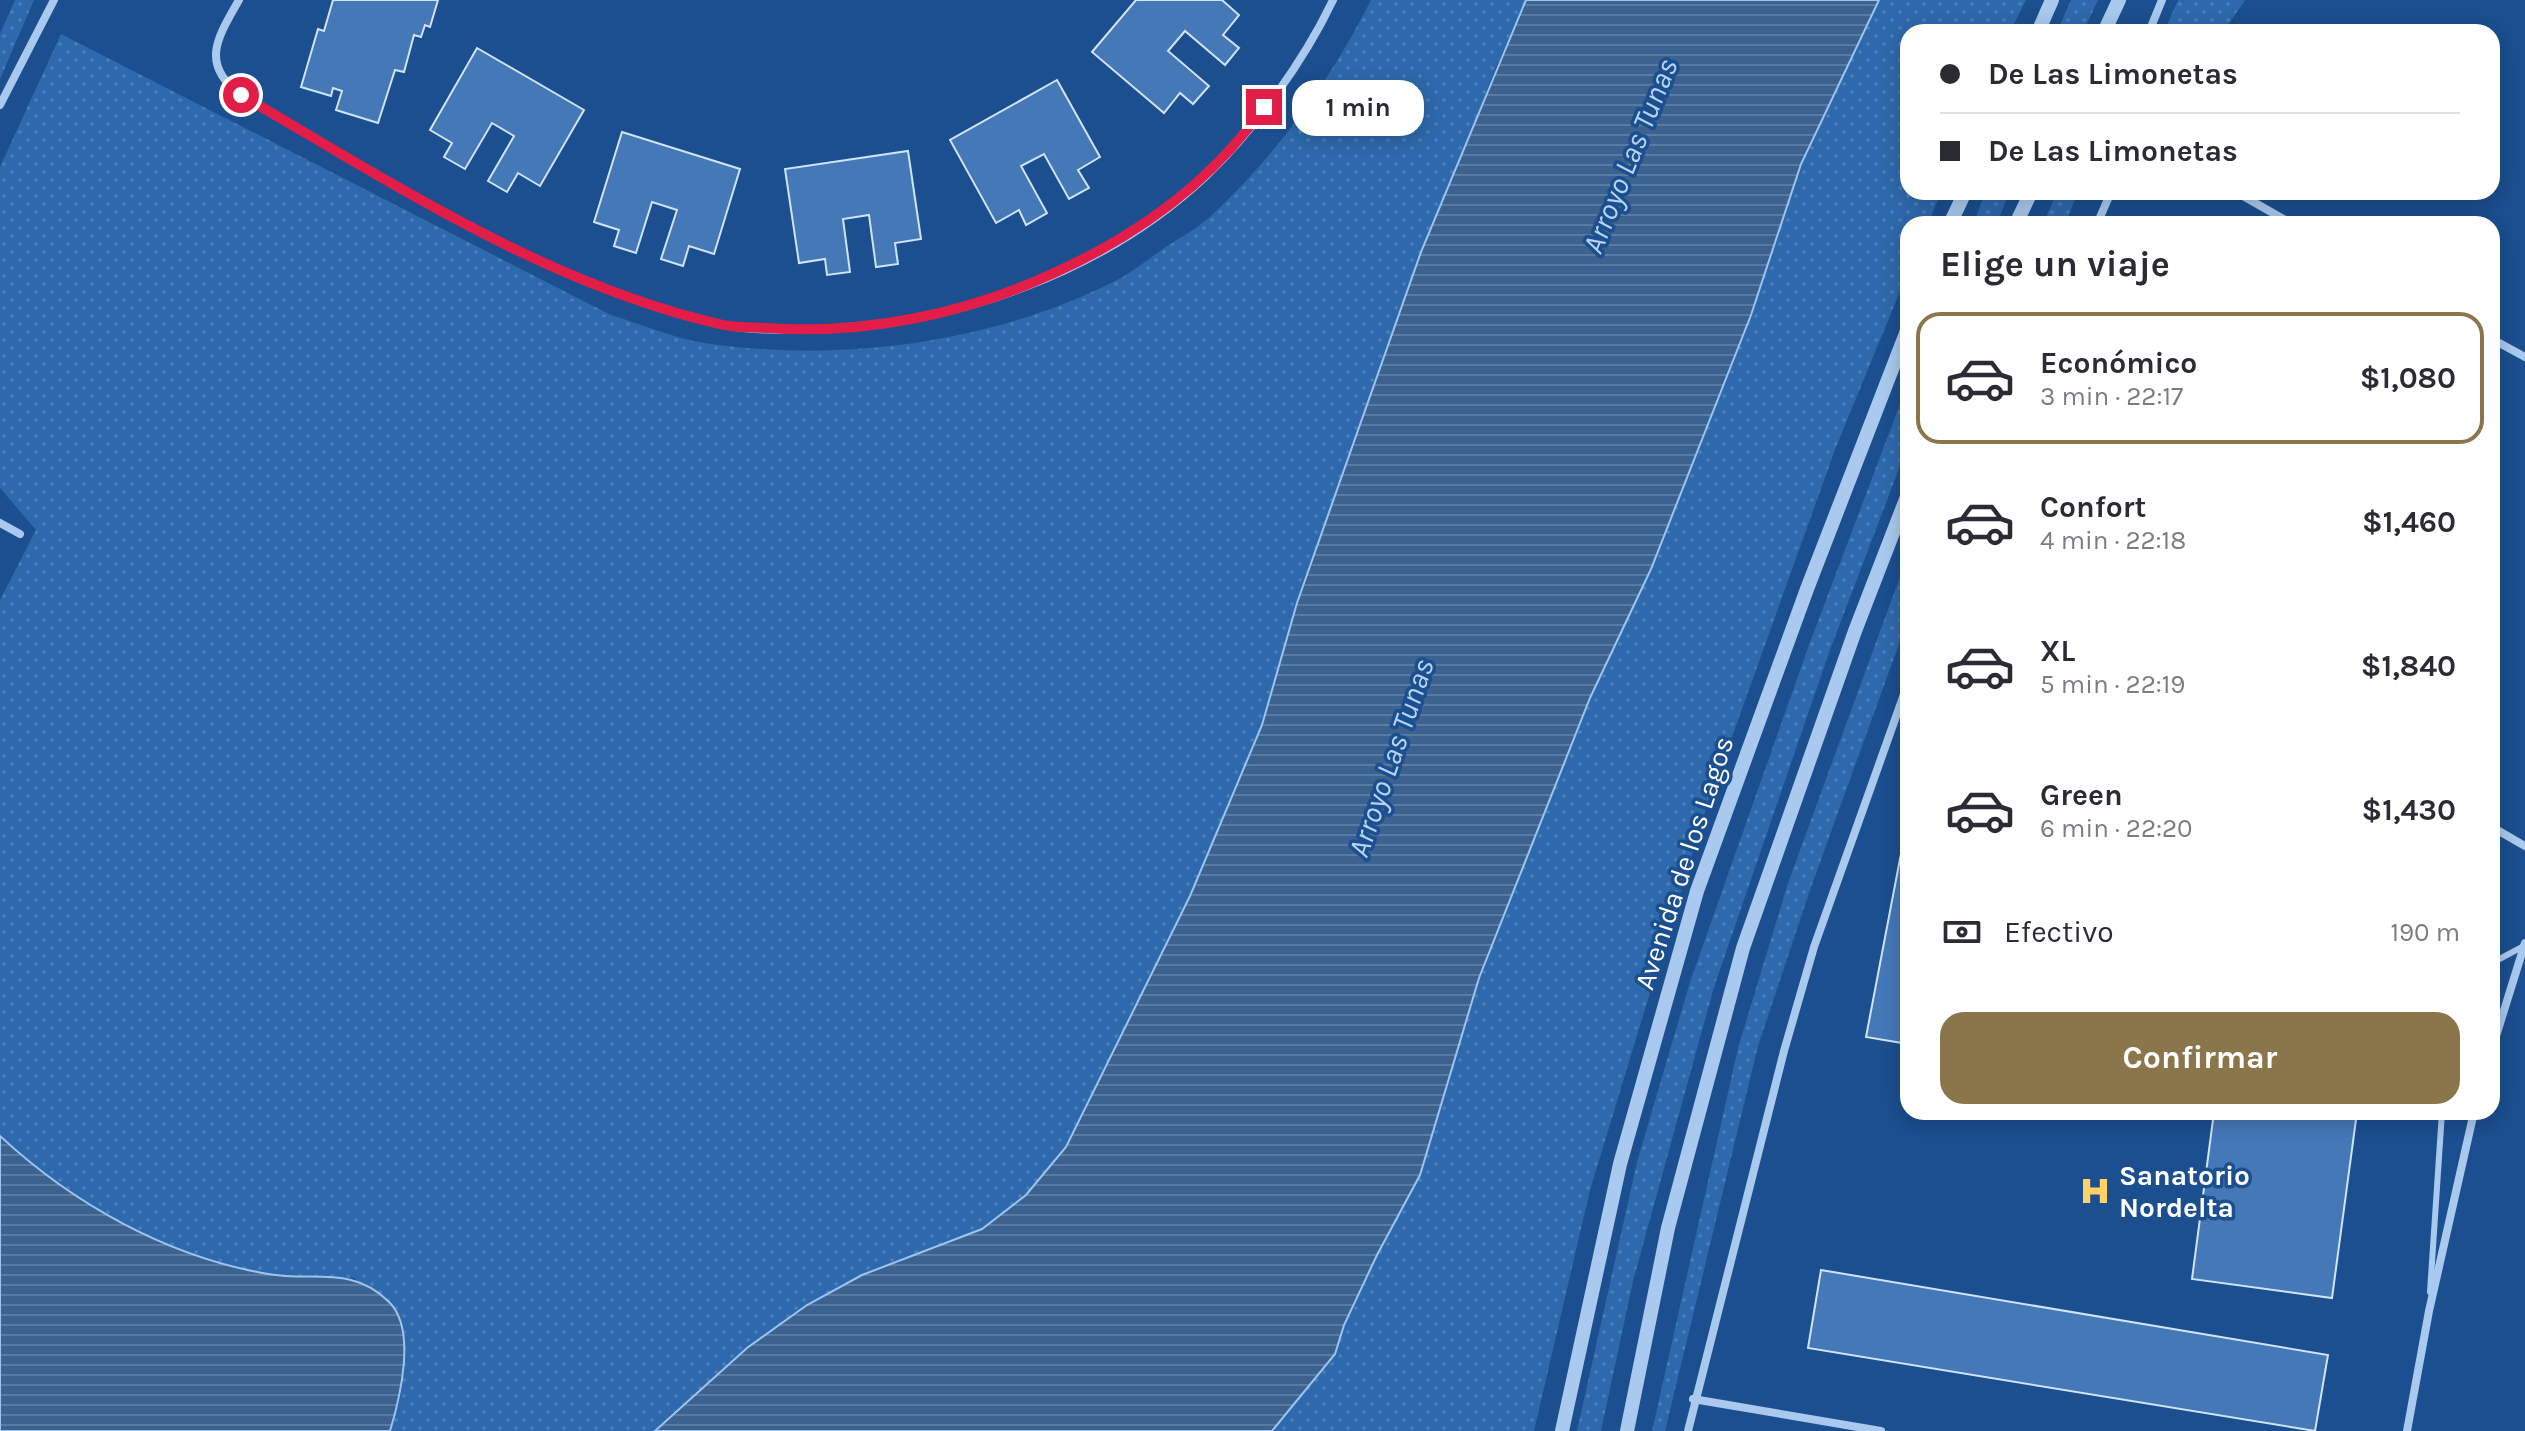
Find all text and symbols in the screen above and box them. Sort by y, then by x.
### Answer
water label: Arroyo Las Tunas [1575,53,1685,259]
text: De Las Limonetas [1988,56,2238,92]
route start [223,77,259,113]
callout: 1 min [1292,79,1424,135]
route end [1246,89,1282,125]
text: 1 min [1325,92,1391,123]
text: De Las Limonetas [1988,133,2238,169]
text: Elige un viaje [1940,243,2170,285]
icon: car [1944,342,2016,414]
text: Económico [2040,345,2197,381]
text: $1,080 [2360,360,2456,396]
text: 3 min · 22:17 [2040,381,2183,412]
icon: car [1944,486,2016,558]
text: Confort [2040,489,2146,525]
text: $1,460 [2362,504,2456,540]
text: 4 min · 22:18 [2040,525,2186,556]
icon: car [1944,630,2016,702]
text: XL [2040,633,2075,669]
text: $1,840 [2361,648,2456,684]
water label: Arroyo Las Tunas [1340,654,1442,862]
text: 5 min · 22:19 [2040,669,2185,700]
street label: Avenida de los Lagos [1627,732,1741,994]
icon: car [1944,774,2016,846]
text: Green [2040,777,2123,813]
text: $1,430 [2362,792,2456,828]
text: 6 min · 22:20 [2040,813,2192,844]
icon: cash [1940,910,1984,954]
text: Efectivo [2004,914,2114,950]
text: 190 m [2390,917,2460,948]
button: Confirmar [1940,1012,2460,1104]
place label: Sanatorio Nordelta [2119,1159,2250,1224]
hospital icon: Sanatorio Nordelta [2078,1174,2112,1208]

